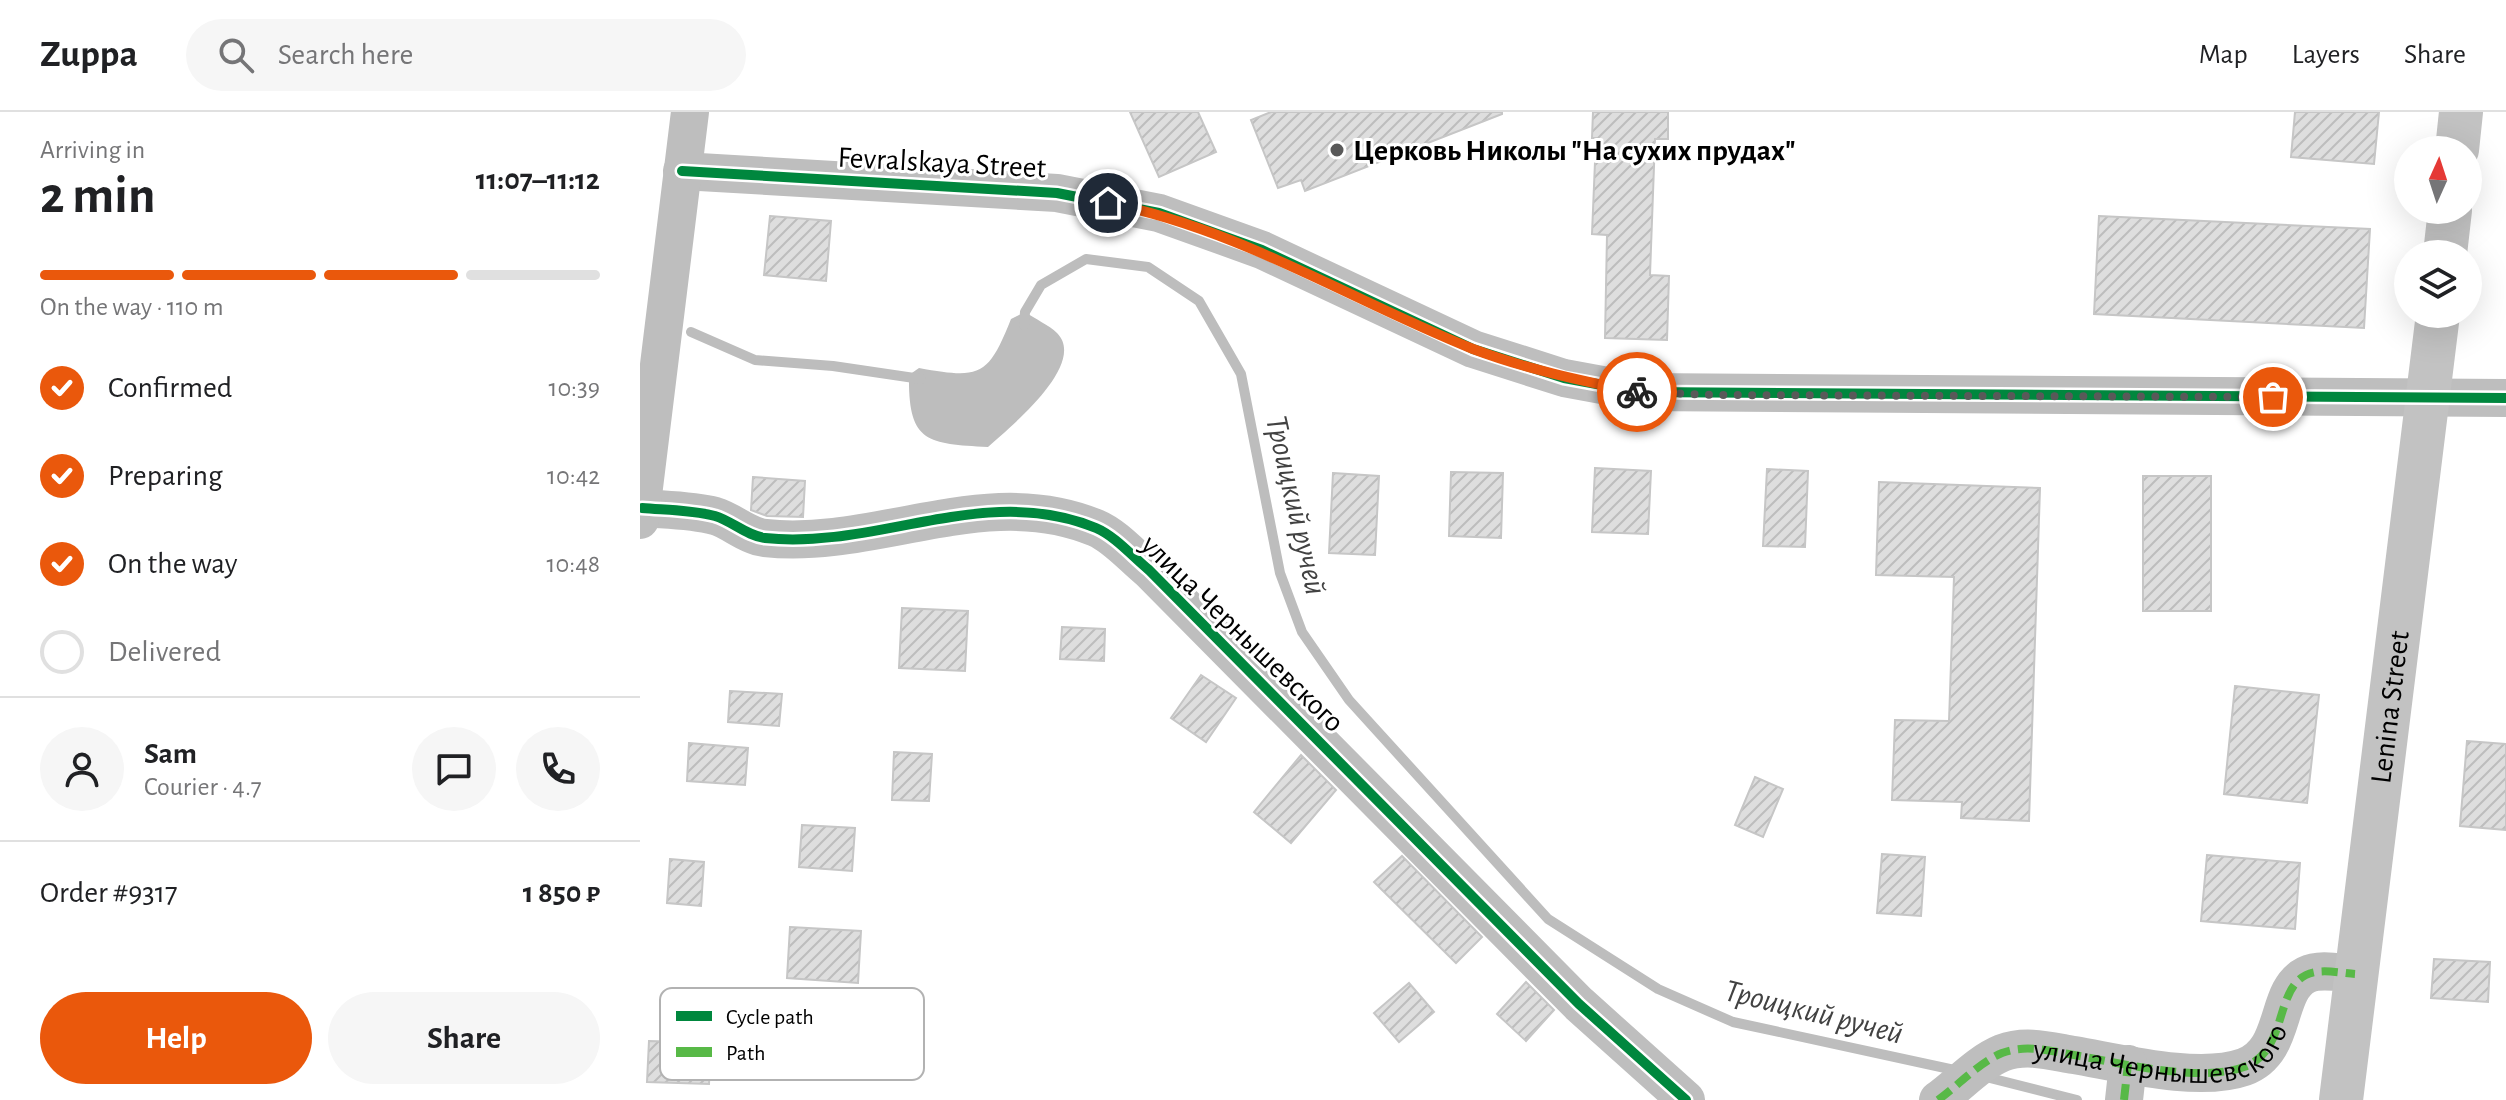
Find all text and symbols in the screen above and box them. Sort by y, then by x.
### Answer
search box [186,19,746,91]
icon: search [214,33,258,77]
text: Zuppa [40,36,138,74]
text: Search here [278,40,413,70]
text: Map [2199,41,2248,69]
text: Layers [2292,41,2360,69]
text: Share [2404,41,2466,69]
place label: Церковь Николы "На сухих прудах" [1353,136,1796,166]
north arrow [2394,136,2482,224]
map controls [2394,136,2482,328]
text: Arriving in [40,137,145,163]
marker: Церковь Николы "На сухих прудах" [1328,141,1346,159]
street label: Fevralskaya Street [837,143,1047,183]
text: 11:07–11:12 [476,165,600,195]
pin [1074,169,1142,237]
text: 2 min [40,170,155,222]
icon: home [1086,181,1130,225]
button: layers [2394,240,2482,328]
text: On the way · 110 m [40,294,223,320]
courier [1597,352,1677,432]
pin [2239,363,2307,431]
icon: check [40,366,84,410]
icon: bike [1615,370,1659,414]
text: Confirmed [108,373,232,403]
text: 10:39 [548,375,600,401]
icon: bag [2251,375,2295,419]
water label: Троицкий ручей [1259,413,1332,598]
icon: check [40,454,84,498]
text: Preparing [108,461,223,491]
text: 10:42 [547,463,600,489]
street label: улица Чернышевского [1135,529,1349,738]
icon: check [40,542,84,586]
text: On the way [108,549,237,579]
text: 10:48 [547,551,600,577]
street label: Lenina Street [2366,629,2415,785]
text: Delivered [108,637,221,667]
button: person [40,727,124,811]
button: chat [412,727,496,811]
button: phone [516,727,600,811]
text: Sam [144,739,197,769]
text: Courier · 4.7 [144,774,262,800]
text: Order #9317 [40,878,178,908]
text: 1 850 ₽ [523,878,600,908]
water label: Троицкий ручей [1721,974,1906,1051]
legend [660,988,924,1080]
button: Help [40,992,312,1084]
button: Share [328,992,600,1084]
text: Cycle path [726,1006,814,1028]
street label: улица Чернышевского [2031,1021,2293,1089]
text: Path [726,1042,766,1064]

